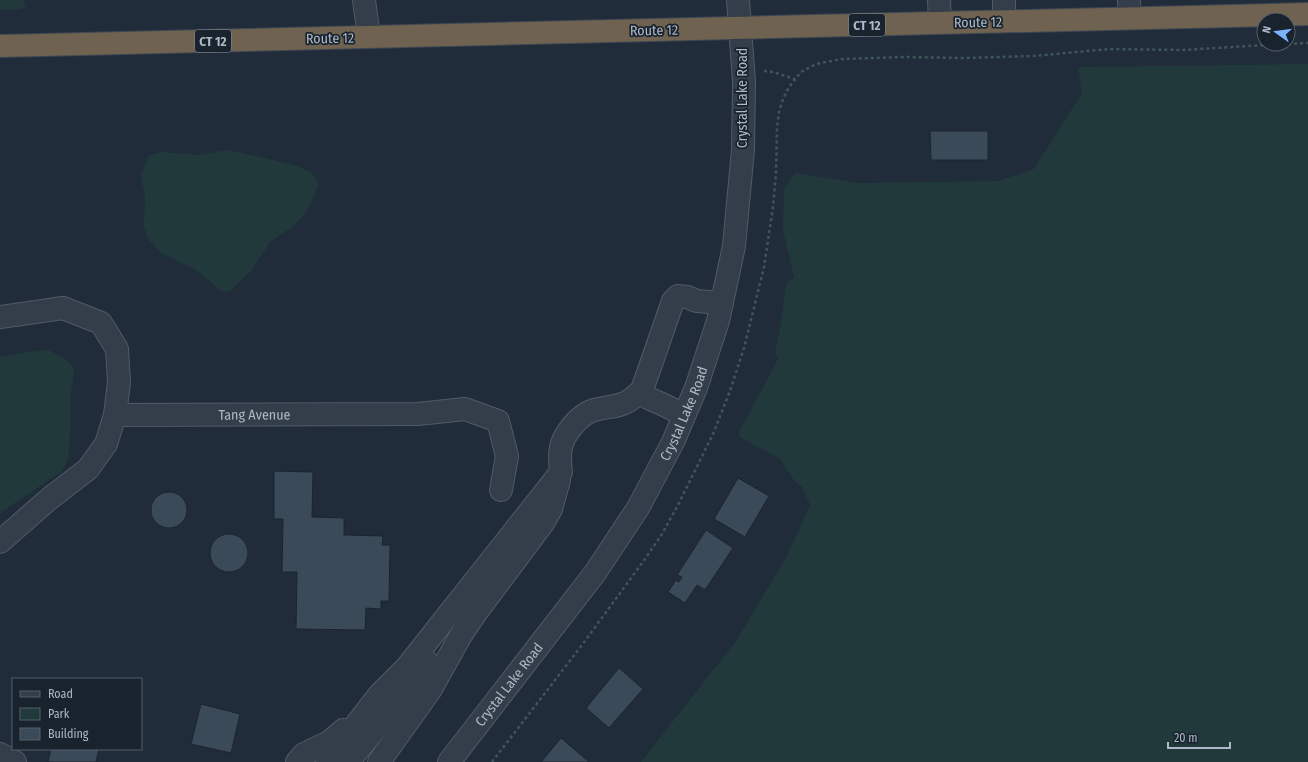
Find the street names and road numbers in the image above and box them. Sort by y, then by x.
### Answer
road number: CT 12 [849,14,885,36]
street label: Route 12 [954,14,1002,31]
street label: Route 12 [630,22,678,39]
road number: CT 12 [195,30,231,52]
street label: Route 12 [306,30,354,47]
street label: Crystal Lake Road [734,48,751,148]
street label: Crystal Lake Road [657,364,711,464]
street label: Tang Avenue [218,406,291,424]
street label: Crystal Lake Road [472,640,547,730]

